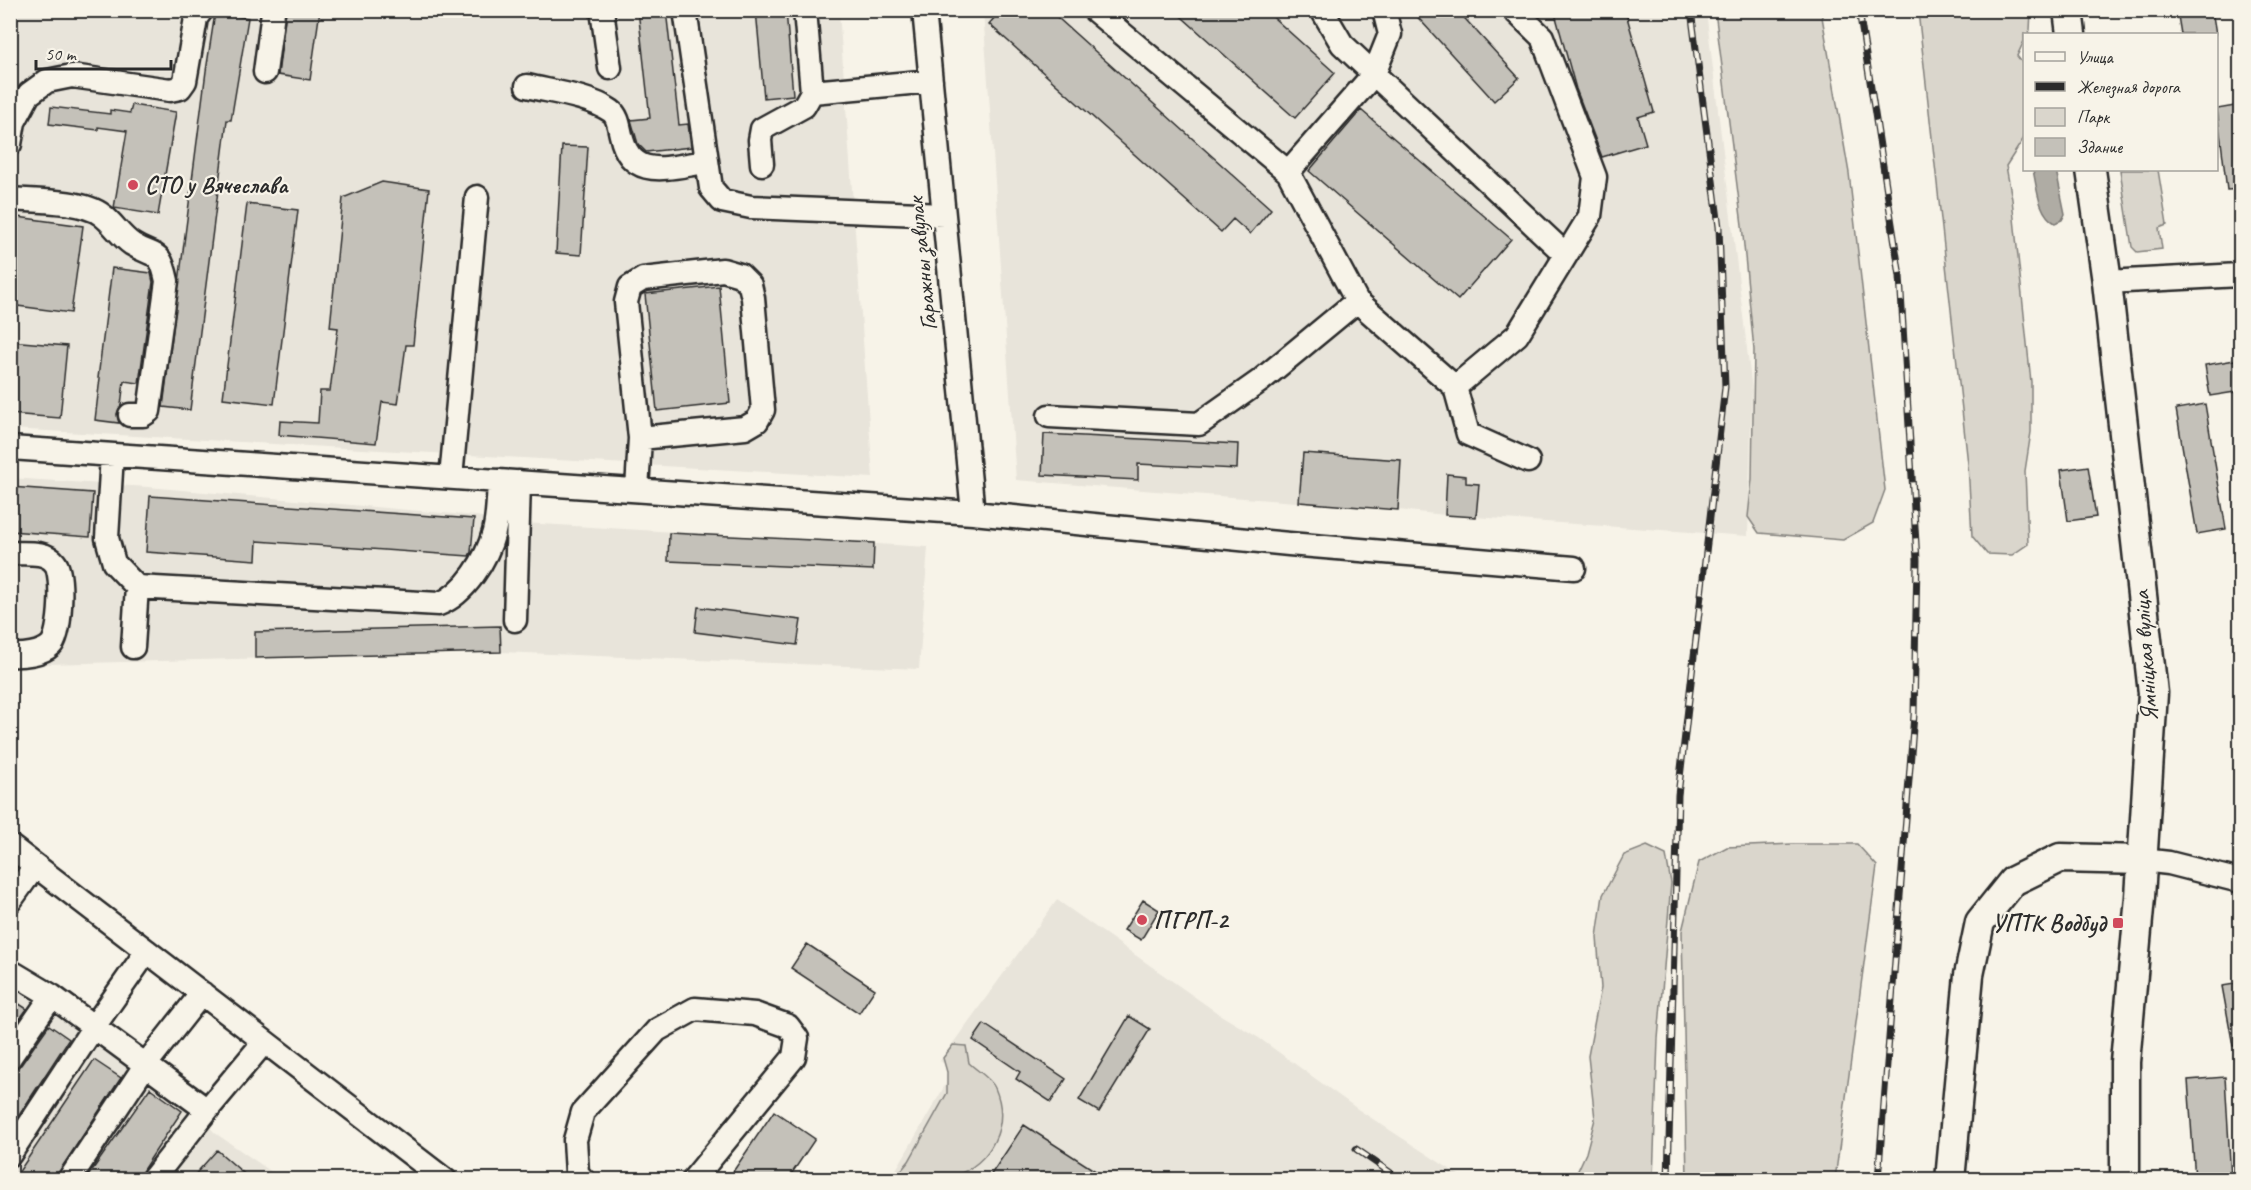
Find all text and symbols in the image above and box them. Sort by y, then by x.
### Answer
scale bar [36,33,171,71]
legend [2023,33,2218,171]
text: 50 m [45,43,78,65]
text: Улица [2077,46,2114,68]
text: Железная дорога [2077,76,2181,99]
text: Парк [2077,106,2111,128]
text: Здание [2077,136,2123,158]
place label: СТО у Вячеслава [145,170,289,200]
marker: СТО у Вячеслава [126,178,140,192]
street label: Гаражны завулак [900,193,945,332]
street label: Ямніцкая вуліца [2125,588,2165,722]
place label: ПГРП-2 [1154,905,1230,935]
place label: УПТК Водбуд [1991,908,2108,938]
marker: ПГРП-2 [1135,913,1149,927]
marker: УПТК Водбуд [2111,916,2125,930]

